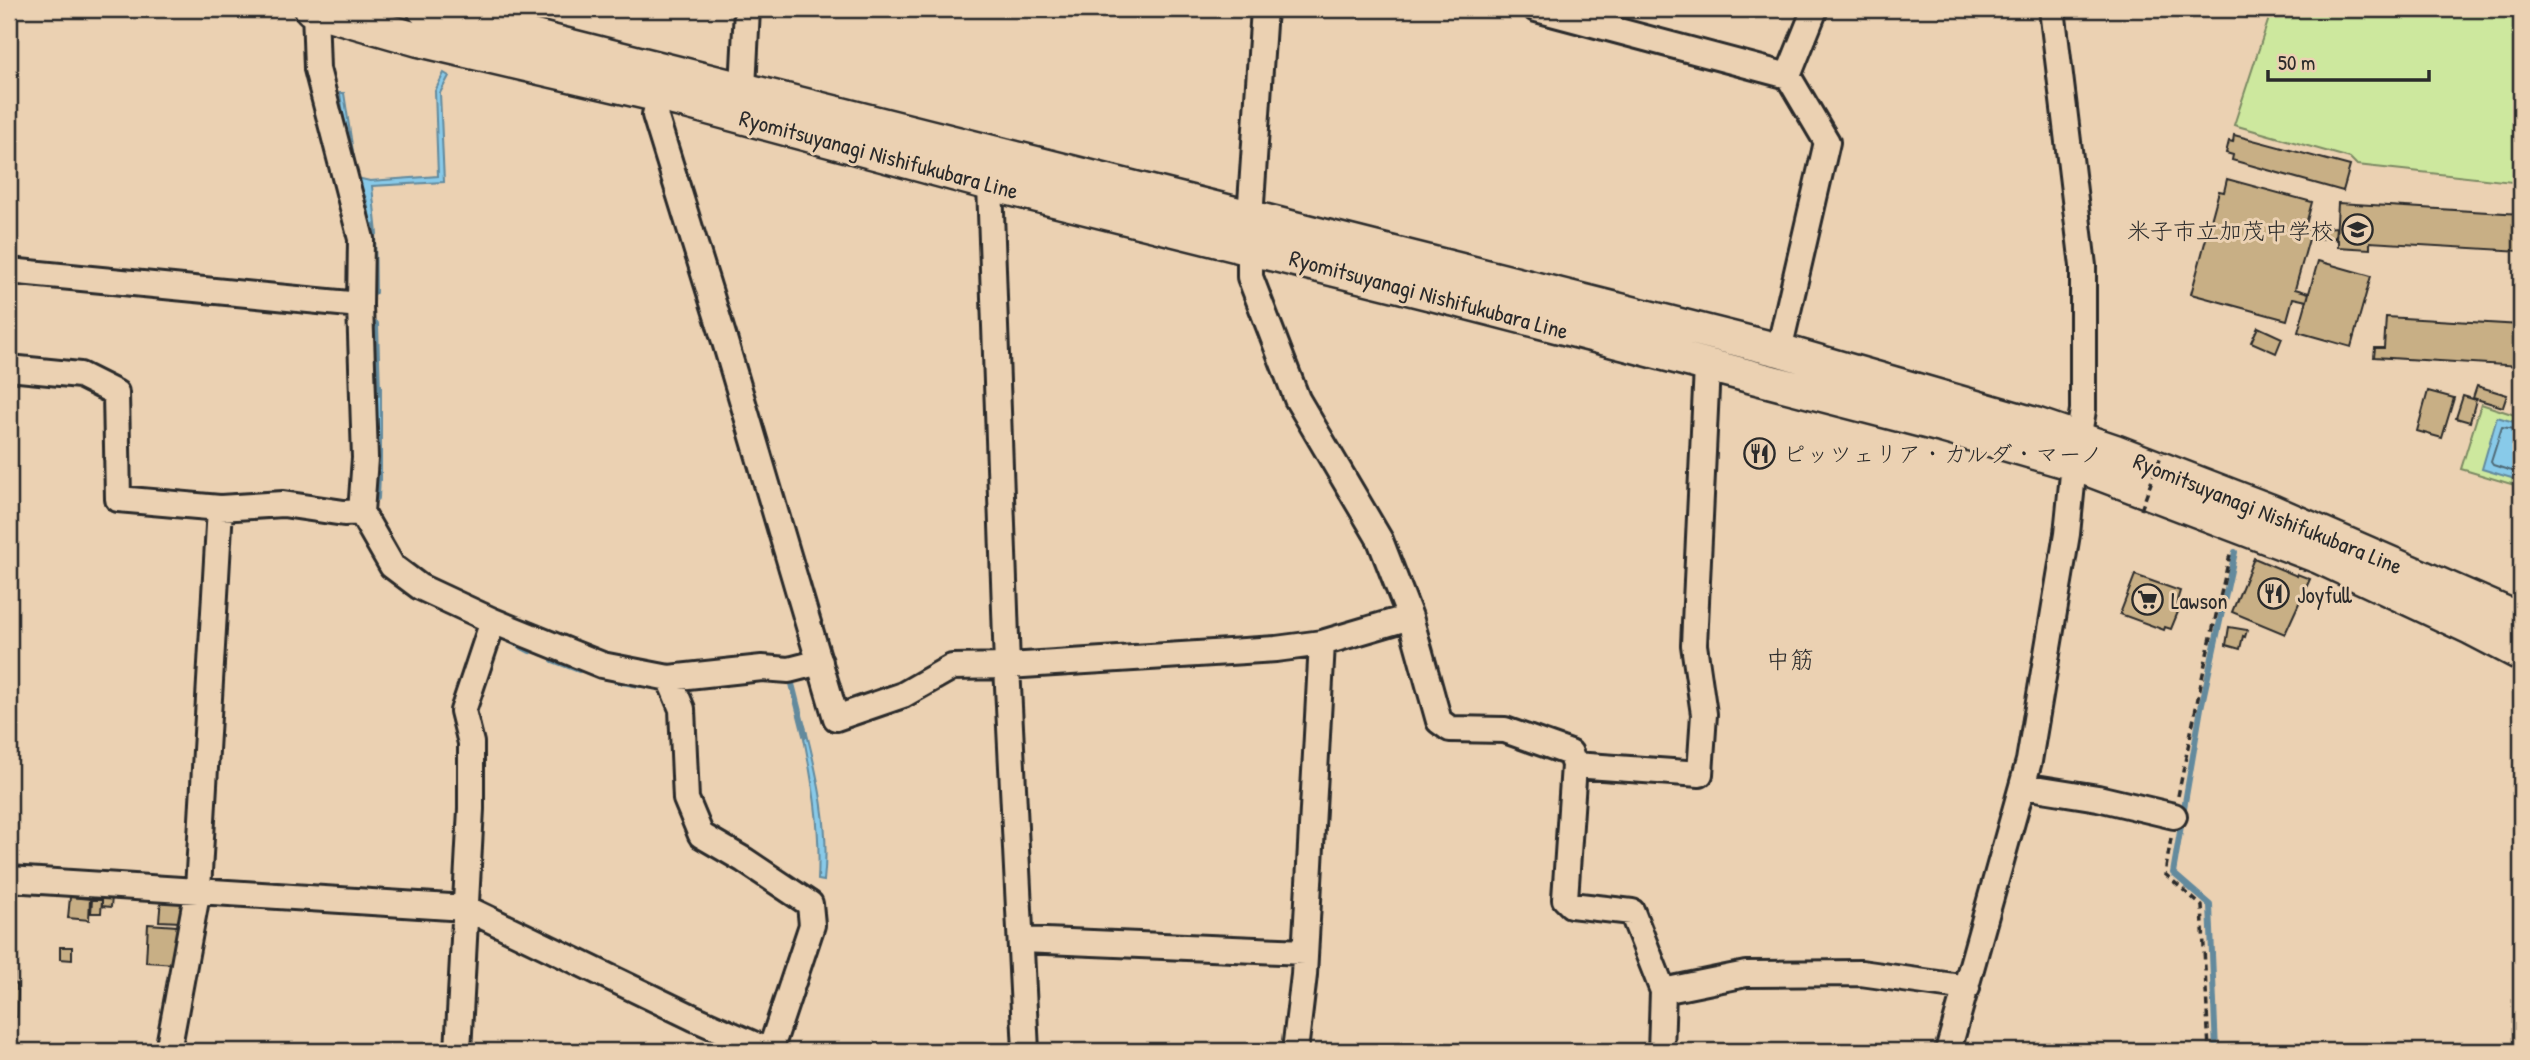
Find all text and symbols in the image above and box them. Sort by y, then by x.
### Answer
scale bar [2268,38,2428,82]
text: 50 m [2278,48,2315,77]
street label: Ryomitsuyanagi Nishifukubara Line [736,102,1022,206]
school or university icon: 米子市立加茂中学校 [2340,213,2374,247]
place label: 米子市立加茂中学校 [2127,215,2334,246]
street label: Ryomitsuyanagi Nishifukubara Line [1286,242,1572,346]
restaurant icon: ピッツェリア・カルダ・マーノ [1743,436,1777,470]
place label: ピッツェリア・カルダ・マーノ [1783,438,2103,469]
street label: Ryomitsuyanagi Nishifukubara Line [2129,445,2407,581]
restaurant icon: Joyfull [2257,577,2291,611]
place label: Joyfull [2297,579,2353,610]
supermarket icon: Lawson [2131,583,2165,617]
place label: Lawson [2171,585,2228,616]
district label: 中筋 [1766,643,1814,675]

